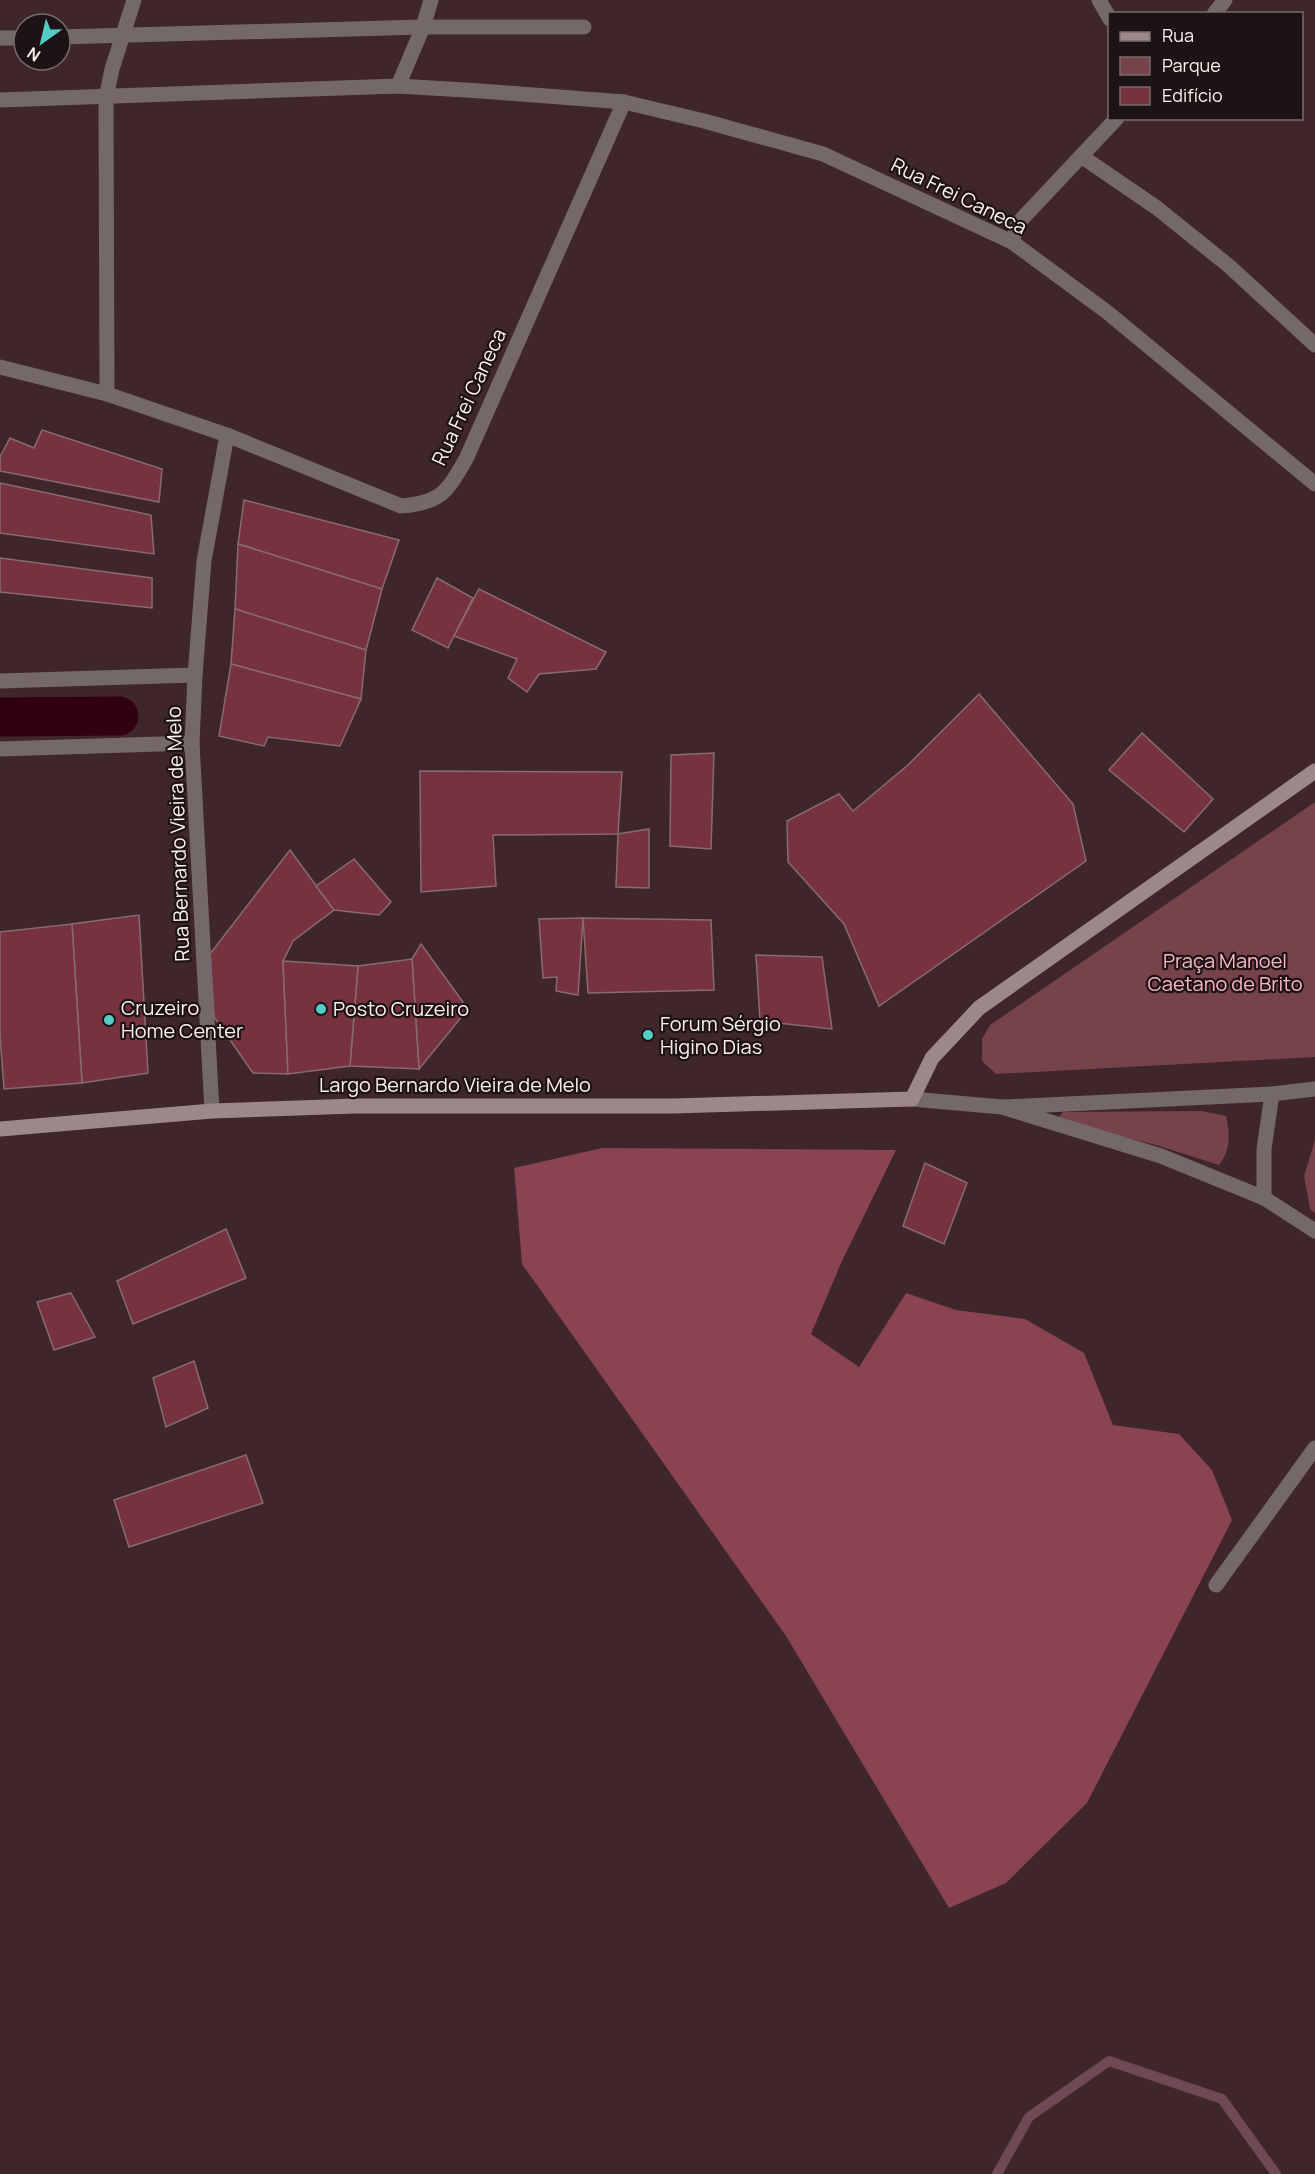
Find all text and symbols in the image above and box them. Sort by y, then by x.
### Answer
north arrow [12,12,72,72]
legend [1108,12,1303,120]
text: Rua [1162,23,1194,47]
text: N [23,42,45,67]
text: Parque [1162,53,1221,77]
text: Edifício [1162,83,1223,107]
street label: Rua Frei Caneca [887,151,1032,240]
street label: Rua Frei Caneca [425,324,512,470]
street label: Rua Bernardo Vieira de Melo [160,706,195,962]
park label: Praça Manoel Caetano de Brito [1148,947,1303,997]
place label: Cruzeiro Home Center [121,994,243,1044]
place label: Posto Cruzeiro [333,995,469,1022]
marker: Posto Cruzeiro [314,1002,328,1016]
place label: Forum Sérgio Higino Dias [660,1010,781,1060]
marker: Cruzeiro Home Center [102,1013,116,1027]
marker: Forum Sérgio Higino Dias [641,1028,655,1042]
street label: Largo Bernardo Vieira de Melo [319,1071,591,1098]

